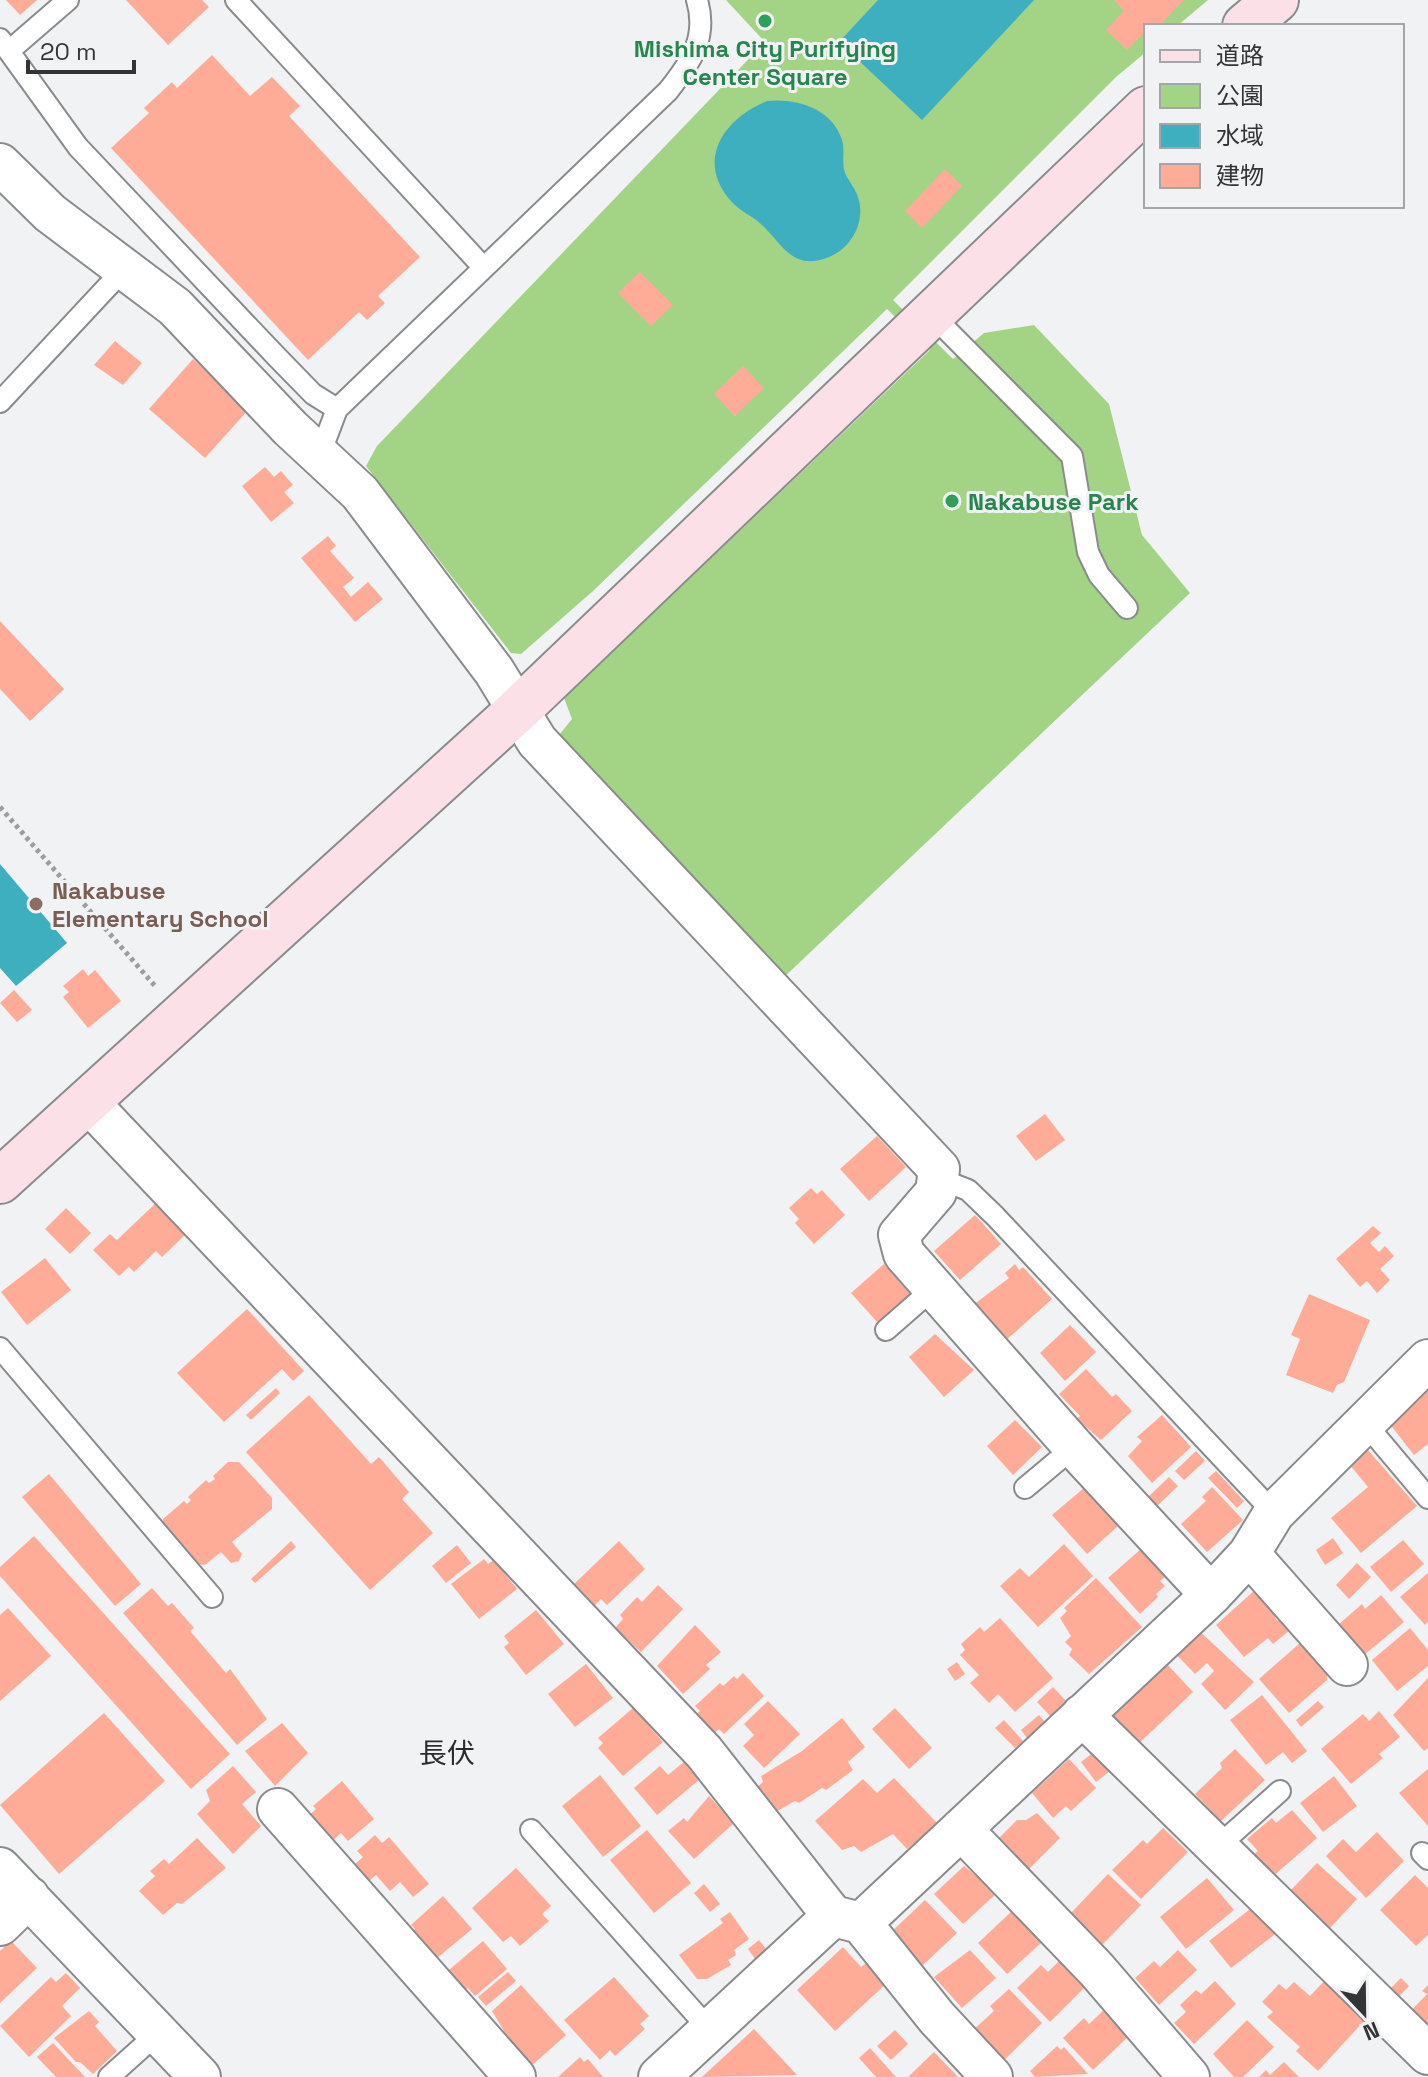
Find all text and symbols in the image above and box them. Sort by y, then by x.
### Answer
marker: Mishima City Purifying Center Square [756,12,774,30]
scale bar [28,24,134,74]
legend [1144,24,1404,208]
place label: Mishima City Purifying Center Square [634,33,896,92]
text: 20 m [40,36,97,67]
text: 道路 [1216,40,1264,71]
text: 公園 [1216,80,1264,111]
text: 水域 [1216,120,1264,151]
text: 建物 [1216,160,1264,191]
place label: Nakabuse Park [968,486,1139,517]
marker: Nakabuse Park [943,492,961,510]
place label: Nakabuse Elementary School [52,875,269,934]
marker: Nakabuse Elementary School [27,895,45,913]
district label: 長伏 [419,1735,475,1771]
north arrow [1324,1973,1404,2053]
text: N [1359,2016,1384,2047]

